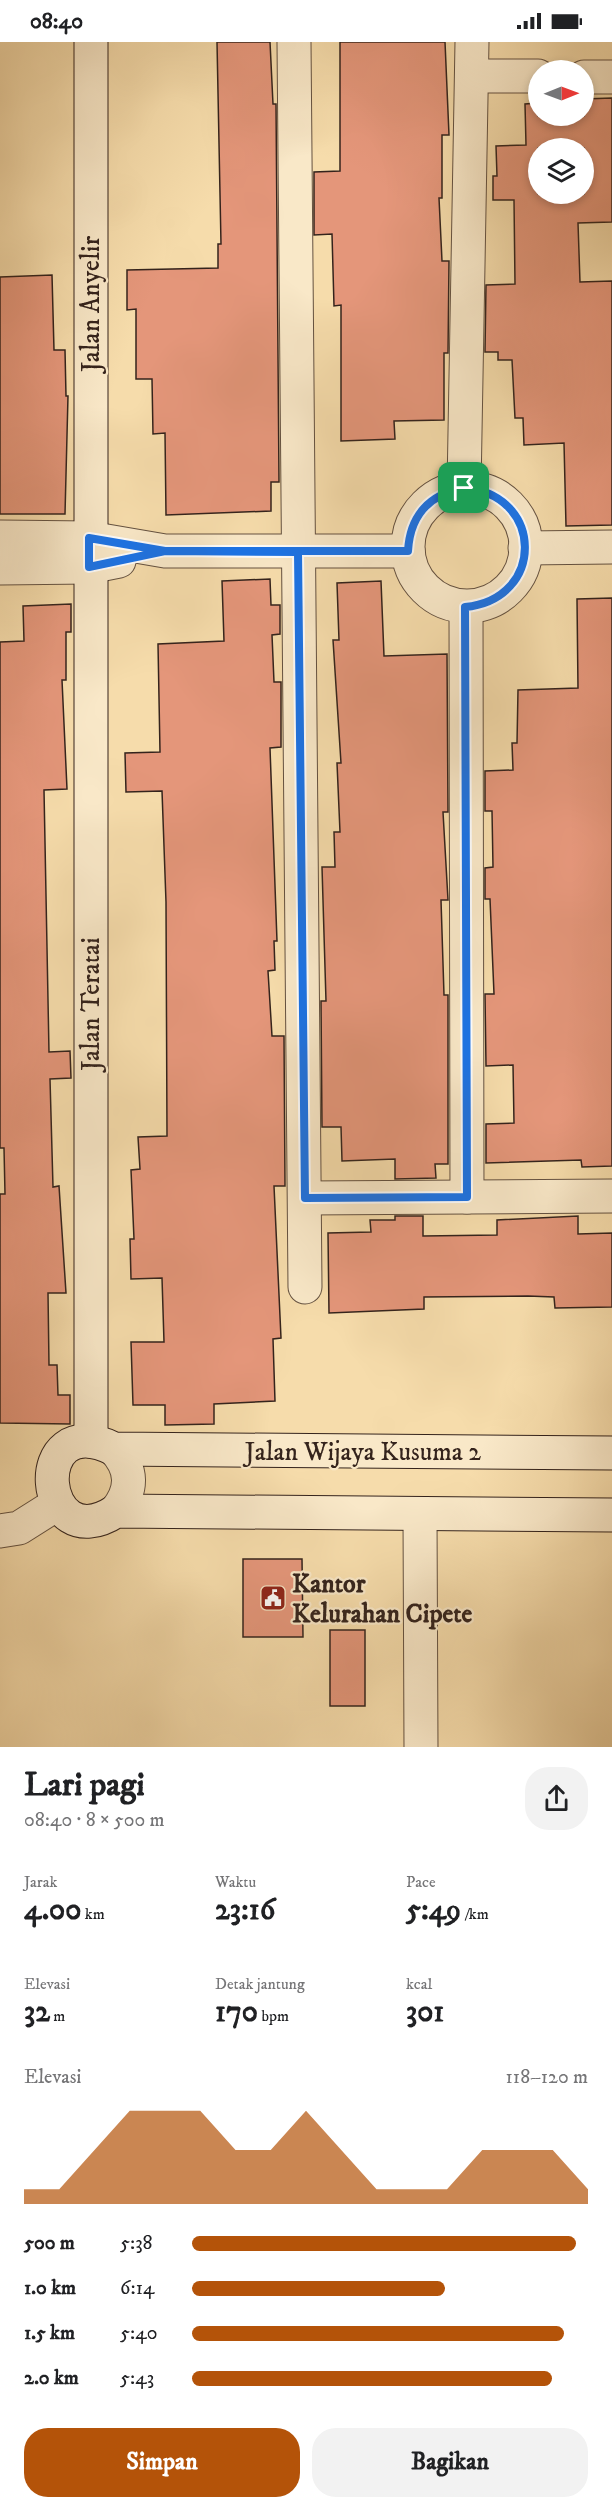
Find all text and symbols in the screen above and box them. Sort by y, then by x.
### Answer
text: 08:40 [30,8,83,35]
north arrow [528,60,594,126]
map controls [528,60,594,204]
button: layers [528,138,594,204]
street label: Jalan Anyelir [75,236,108,374]
pin [438,462,489,513]
icon: arrive [447,471,480,504]
street label: Jalan Teratai [75,937,108,1073]
street label: Jalan Wijaya Kusuma 2 [243,1436,481,1469]
place label: Kantor Kelurahan Cipete [292,1568,473,1631]
public building icon: Kantor Kelurahan Cipete [258,1583,288,1613]
text: Lari pagi [24,1765,145,1806]
button: share [525,1767,588,1830]
text: 08:40 · 8 × 500 m [24,1808,165,1833]
text: Jarak [24,1872,58,1892]
text: Waktu [215,1872,256,1892]
text: Pace [406,1872,436,1892]
text: 4.00 [24,1892,81,1929]
text: 23:16 [215,1892,275,1929]
text: 5:49 [406,1892,461,1929]
text: km [81,1904,105,1924]
text: /km [461,1904,489,1924]
text: Elevasi [24,1974,70,1994]
text: Detak jantung [215,1974,305,1994]
text: kcal [406,1974,432,1994]
text: 32 [24,1994,50,2031]
text: 170 [215,1994,258,2031]
text: 301 [406,1994,444,2031]
text: m [50,2006,65,2026]
text: bpm [258,2006,289,2026]
text: Elevasi [24,2065,82,2090]
text: 118–120 m [506,2065,588,2090]
text: 500 m [24,2231,75,2256]
text: 5:38 [120,2231,153,2256]
text: 1.0 km [24,2276,76,2301]
text: 6:14 [120,2276,154,2301]
text: 1.5 km [24,2321,75,2346]
text: 5:40 [120,2321,157,2346]
text: 2.0 km [24,2366,79,2391]
text: 5:43 [120,2366,154,2391]
button: Simpan [24,2428,300,2497]
button: Bagikan [312,2428,588,2497]

